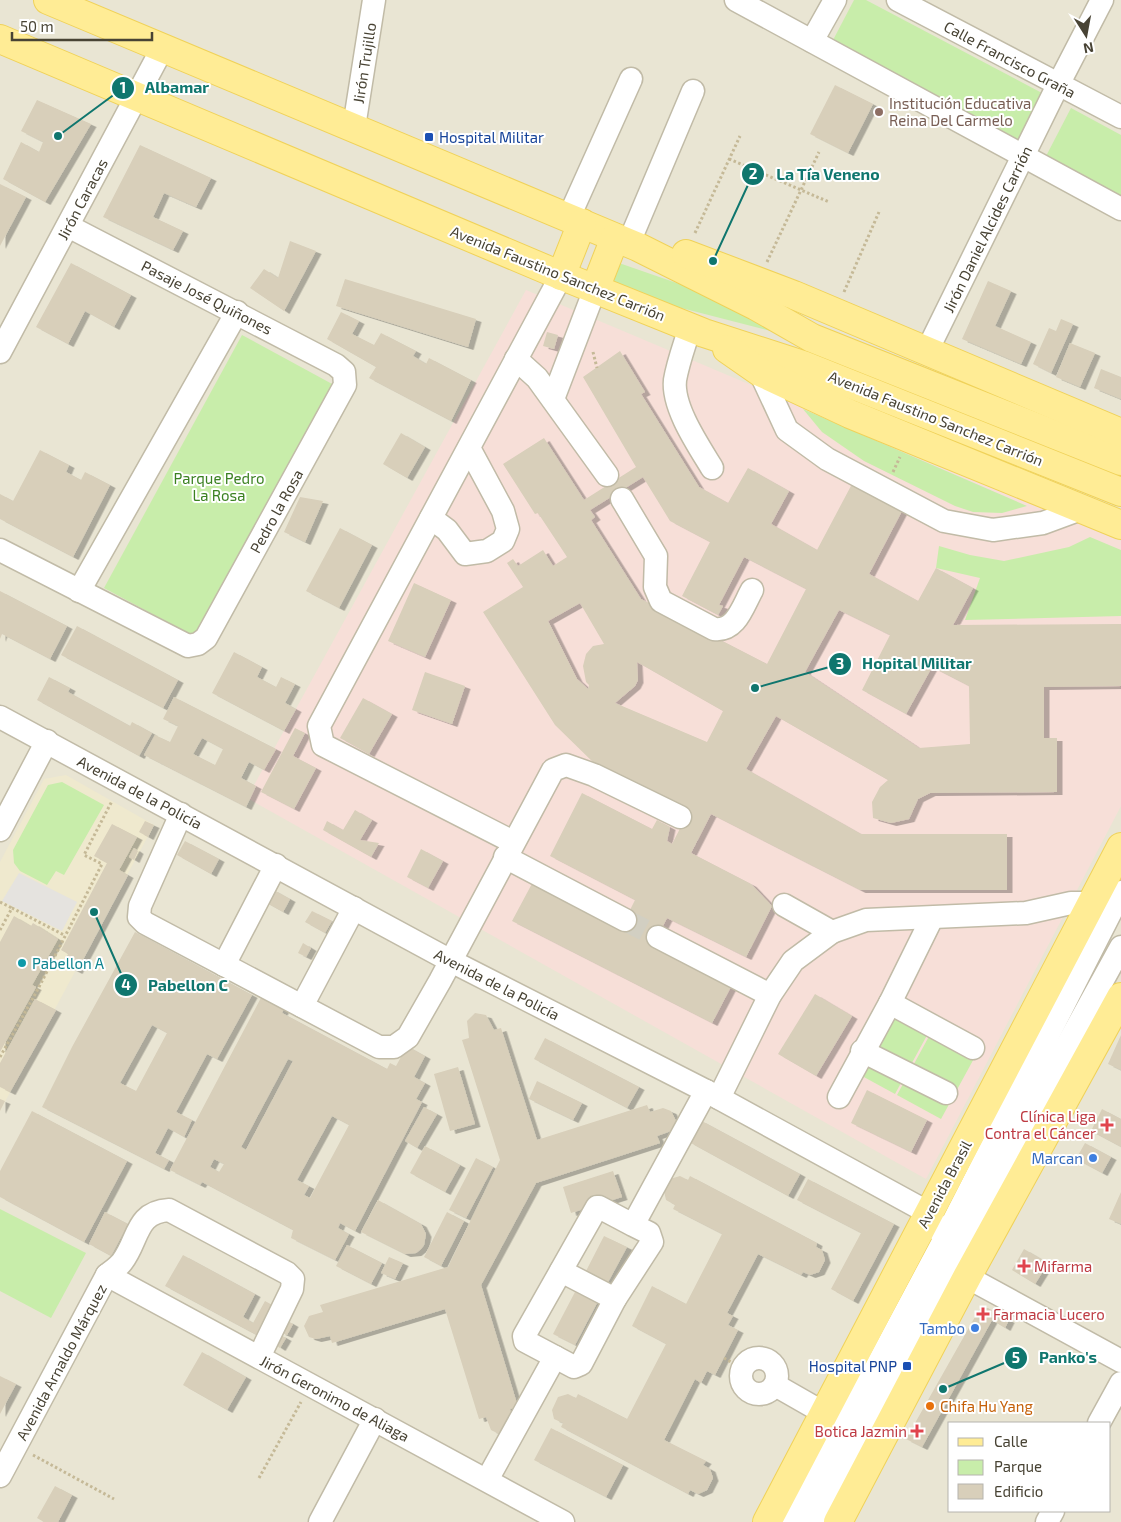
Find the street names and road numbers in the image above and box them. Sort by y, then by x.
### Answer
street label: Calle Francisco Graña [941,17,1079,101]
street label: Jirón Trujillo [349,21,380,105]
street label: Jirón Daniel Alcides Carrión [939,143,1035,315]
street label: Jirón Caracas [53,155,111,243]
street label: Avenida Faustino Sanchez Carrión [448,222,668,324]
street label: Pasaje José Quiñones [138,256,275,339]
street label: Avenida Faustino Sanchez Carrión [826,367,1046,469]
street label: Pedro la Rosa [246,466,306,556]
street label: Avenida de la Policía [75,752,205,832]
street label: Avenida de la Policía [431,945,563,1023]
street label: Avenida Brasil [913,1137,975,1231]
street label: Avenida Arnaldo Márquez [12,1281,110,1443]
street label: Jirón Geronimo de Aliaga [257,1351,413,1445]

